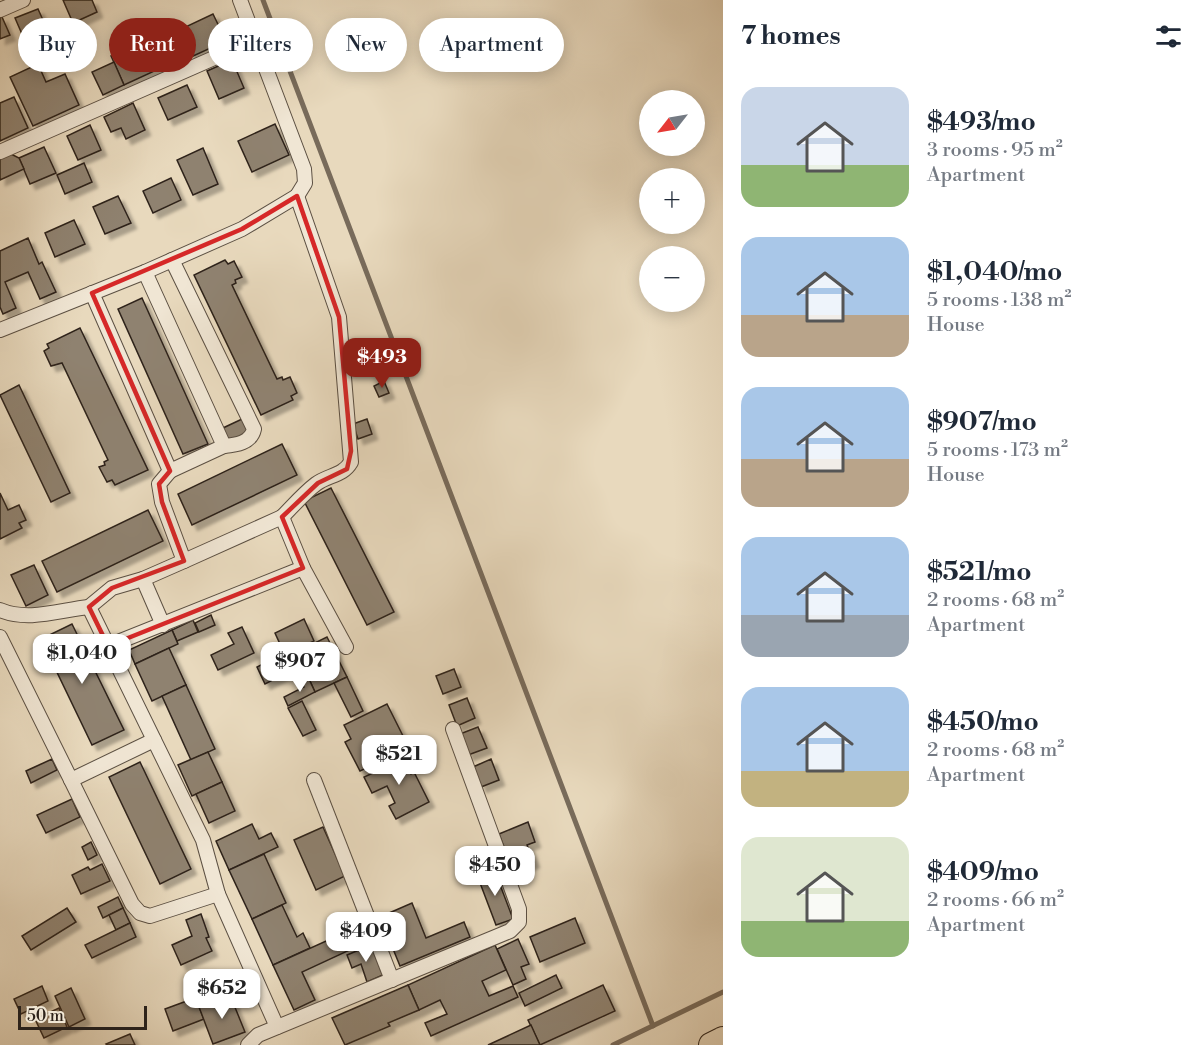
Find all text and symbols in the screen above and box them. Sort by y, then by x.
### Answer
chip: Buy [18,18,97,72]
chip: Rent [109,18,196,72]
chip: Filters [208,18,313,72]
chip: New [325,18,407,72]
chip: Apartment [419,18,564,72]
text: 7 homes [741,20,841,52]
icon: filters [1152,20,1185,53]
north arrow [639,90,705,156]
map controls [639,90,705,312]
text: $493/mo [927,106,1036,138]
icon: home [789,111,861,183]
text: 3 rooms · 95 m² [927,138,1063,163]
text: Apartment [927,163,1025,188]
button: + [639,168,705,234]
button: − [639,246,705,312]
text: $1,040/mo [927,256,1062,288]
icon: home [789,261,861,333]
text: 5 rooms · 138 m² [927,288,1071,313]
text: House [927,313,985,338]
pin: $493 [346,338,418,389]
text: $493 [357,345,407,370]
text: $907/mo [927,406,1037,438]
icon: home [789,411,861,483]
text: 5 rooms · 173 m² [927,438,1068,463]
text: House [927,463,985,488]
text: $521/mo [927,556,1032,588]
icon: home [789,561,861,633]
text: 2 rooms · 68 m² [927,588,1064,613]
text: Apartment [927,613,1025,638]
pin: $1,040 [33,634,131,685]
text: $1,040 [47,641,117,666]
pin: $907 [264,642,336,693]
text: $907 [275,649,325,674]
text: $450/mo [927,706,1039,738]
icon: home [789,711,861,783]
pin: $521 [363,735,435,786]
text: 2 rooms · 68 m² [927,738,1064,763]
text: $521 [376,742,422,767]
text: Apartment [927,763,1025,788]
pin: $450 [459,846,531,897]
text: $450 [469,853,521,878]
text: $409/mo [927,856,1039,888]
icon: home [789,861,861,933]
text: 2 rooms · 66 m² [927,888,1064,913]
pin: $409 [330,912,402,963]
text: Apartment [927,913,1025,938]
text: $409 [340,919,392,944]
pin: $652 [186,969,258,1020]
text: $652 [197,976,247,1001]
scale bar [18,1003,147,1030]
text: 50 m [27,1006,64,1026]

